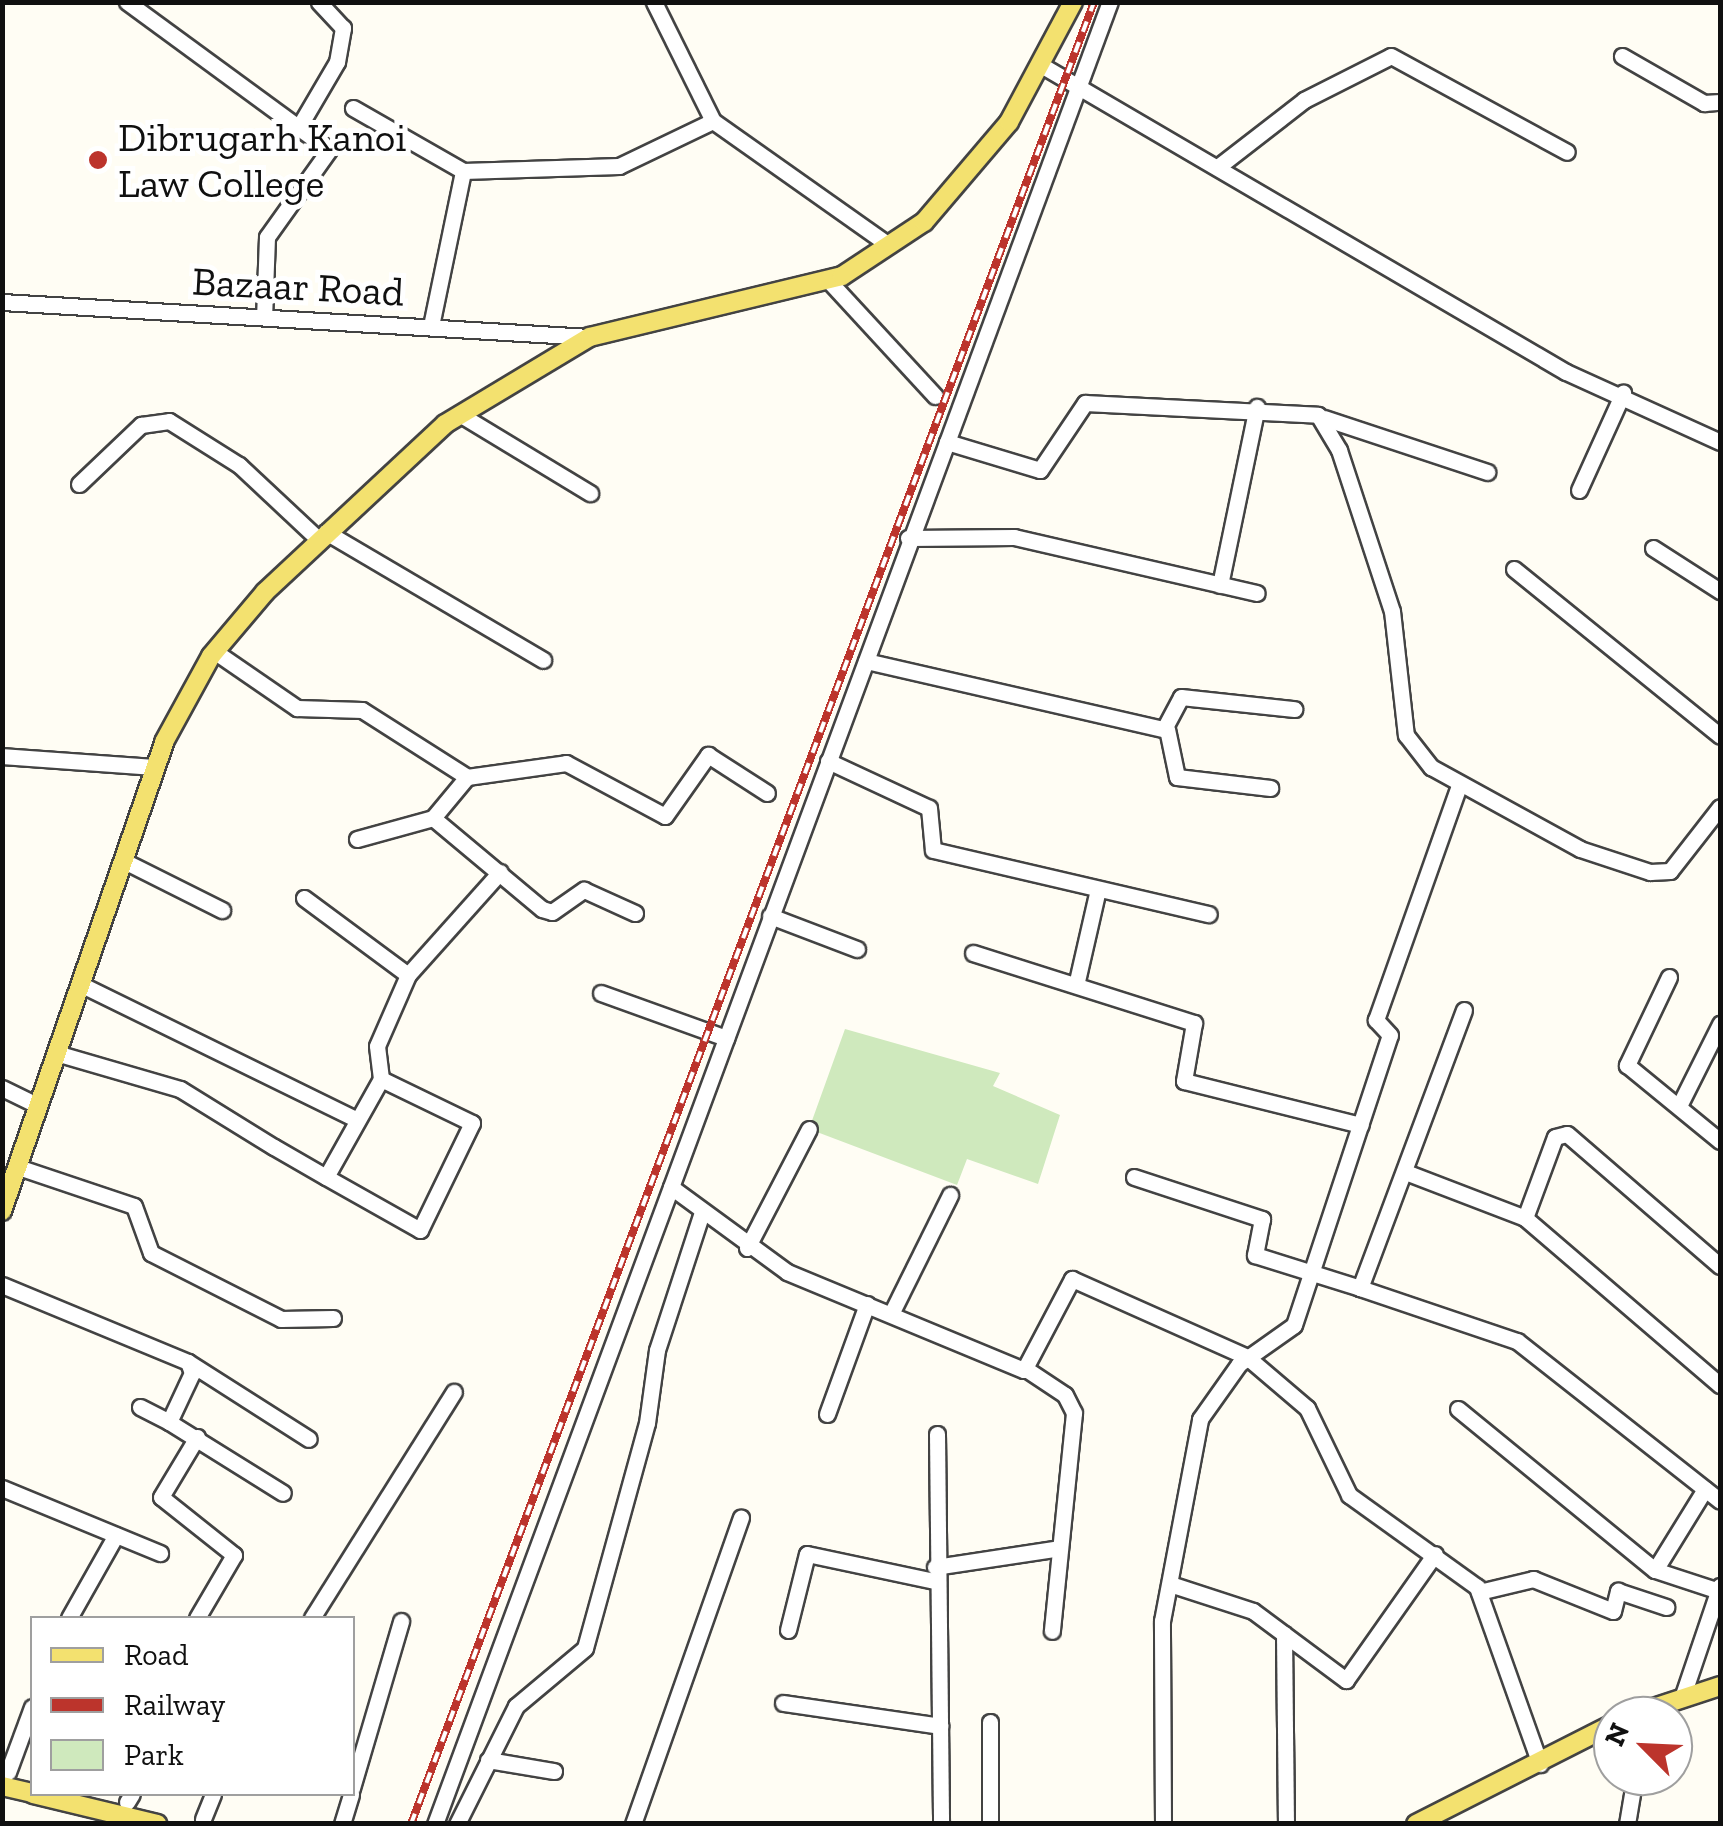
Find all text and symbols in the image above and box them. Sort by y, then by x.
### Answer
place label: Dibrugarh Kanoi Law College [118,113,407,207]
marker: Dibrugarh Kanoi Law College [87,149,109,171]
street label: Bazaar Road [191,256,405,316]
legend [30,1616,355,1796]
text: Road [124,1637,189,1673]
text: Railway [124,1687,225,1723]
north arrow [1593,1696,1693,1796]
text: N [1598,1718,1636,1751]
text: Park [124,1737,184,1773]

